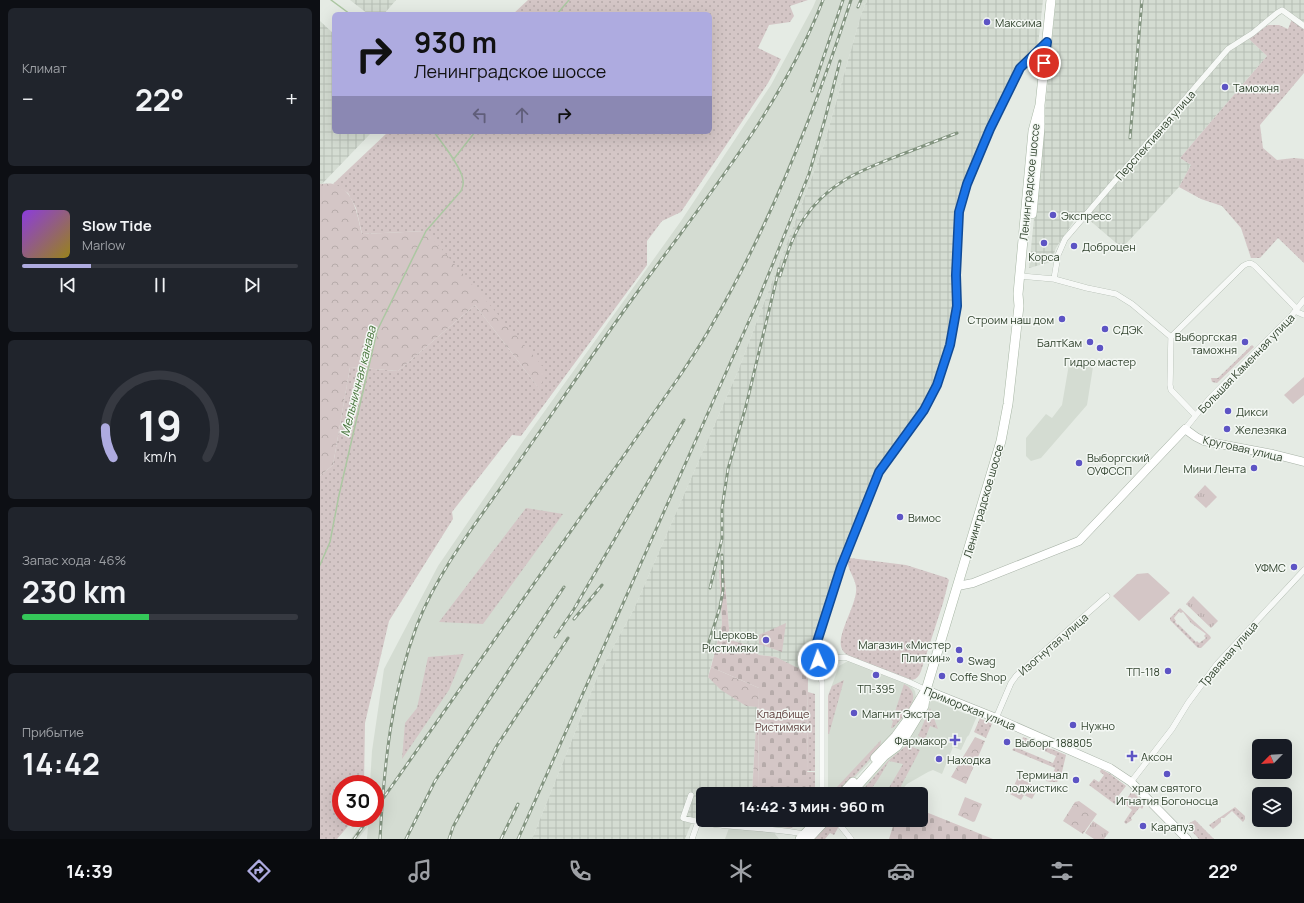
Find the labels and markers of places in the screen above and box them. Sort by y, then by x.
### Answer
place label: Максима [995,15,1042,30]
marker: Максима [982,17,992,27]
pin [1027,46,1061,80]
place label: Таможня [1233,80,1279,95]
marker: Таможня [1220,82,1230,92]
place label: Экспресс [1061,208,1111,223]
marker: Экспресс [1048,210,1058,220]
marker: Корса [1039,238,1049,248]
place label: Доброцен [1082,239,1136,254]
marker: Доброцен [1069,241,1079,251]
place label: Корса [1028,249,1060,264]
place label: Строим наш дом [968,312,1054,327]
marker: Строим наш дом [1057,314,1067,324]
place label: СДЭК [1113,322,1143,337]
marker: СДЭК [1100,324,1110,334]
place label: Выборгская таможня [1175,329,1237,357]
place label: БалтКам [1037,335,1082,350]
marker: БалтКам [1085,337,1095,347]
marker: Выборгская таможня [1240,337,1250,347]
marker: Гидро мастер [1095,343,1105,353]
place label: Гидро мастер [1064,354,1137,369]
place label: Дикси [1236,404,1268,419]
marker: Дикси [1223,406,1233,416]
place label: Железяка [1235,422,1287,437]
marker: Железяка [1222,424,1232,434]
place label: Выборгский ОУФССП [1087,450,1150,478]
marker: Выборгский ОУФССП [1074,458,1084,468]
place label: Мини Лента [1183,461,1246,476]
marker: Мини Лента [1249,463,1259,473]
place label: Вимос [908,510,941,525]
marker: Вимос [895,512,905,522]
place label: УФМС [1255,560,1286,575]
marker: УФМС [1289,562,1299,572]
place label: Церковь Ристимяки [702,627,758,655]
marker: Церковь Ристимяки [761,635,771,645]
place label: Магазин «Мистер Плиткин» [858,637,951,665]
marker: Магазин «Мистер Плиткин» [954,645,964,655]
place label: Swag [968,653,996,668]
marker: Swag [955,655,965,665]
place label: ТП-118 [1126,664,1160,679]
marker: ТП-118 [1163,666,1173,676]
place label: Coffe Shop [950,669,1007,684]
marker: ТП-395 [871,670,881,680]
marker: Coffe Shop [937,671,947,681]
place label: ТП-395 [857,681,895,696]
place label: Магнит Экстра [862,706,940,721]
marker: Магнит Экстра [849,708,859,718]
place label: Нужно [1081,718,1116,733]
marker: Нужно [1068,720,1078,730]
place label: Фармакор [894,733,947,748]
marker: Фармакор [950,735,960,745]
place label: Выборг 188805 [1015,735,1092,750]
marker: Выборг 188805 [1002,737,1012,747]
place label: Аксон [1141,749,1172,764]
marker: Аксон [1126,750,1138,762]
place label: Находка [947,752,991,767]
marker: Находка [934,754,944,764]
place label: Терминал лоджистикс [1005,767,1068,795]
marker: храм святого Игнатия Богоносца [1162,769,1172,779]
marker: Терминал лоджистикс [1071,775,1081,785]
place label: храм святого Игнатия Богоносца [1116,780,1218,808]
place label: Карапуз [1151,819,1194,834]
marker: Карапуз [1138,821,1148,831]

